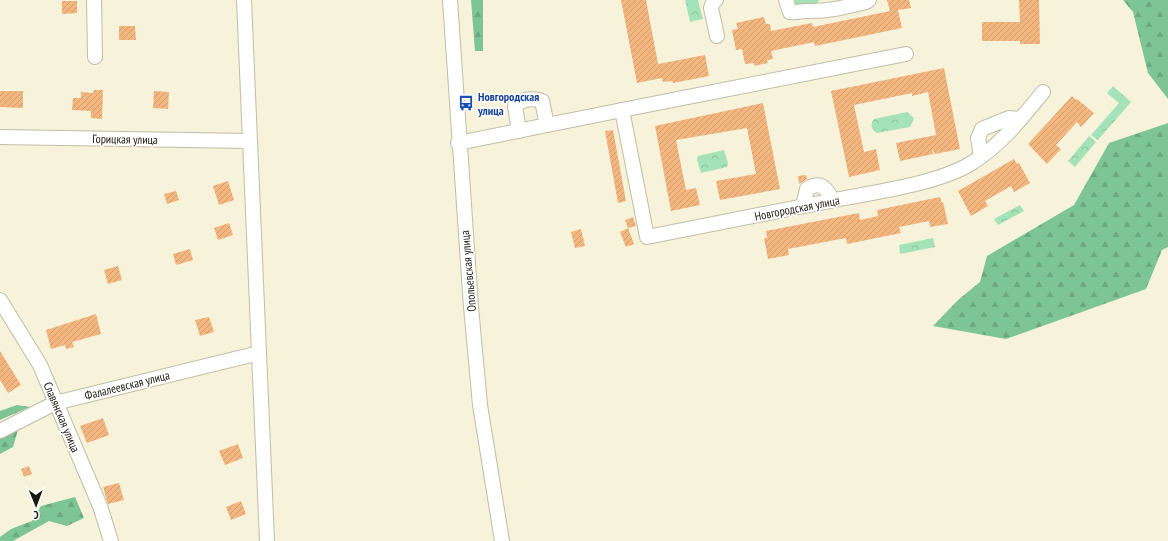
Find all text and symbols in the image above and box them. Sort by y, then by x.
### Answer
place label: Новгородская улица [477,89,539,118]
bus stop icon: Новгородская улица [457,94,475,112]
street label: Горицкая улица [92,131,158,147]
street label: Новгородская улица [753,192,841,224]
street label: Опольевская улица [457,230,479,312]
street label: Фалалеевская улица [83,367,171,403]
street label: Славянская улица [40,380,84,455]
north arrow [16,485,56,525]
text: С [34,508,39,522]

